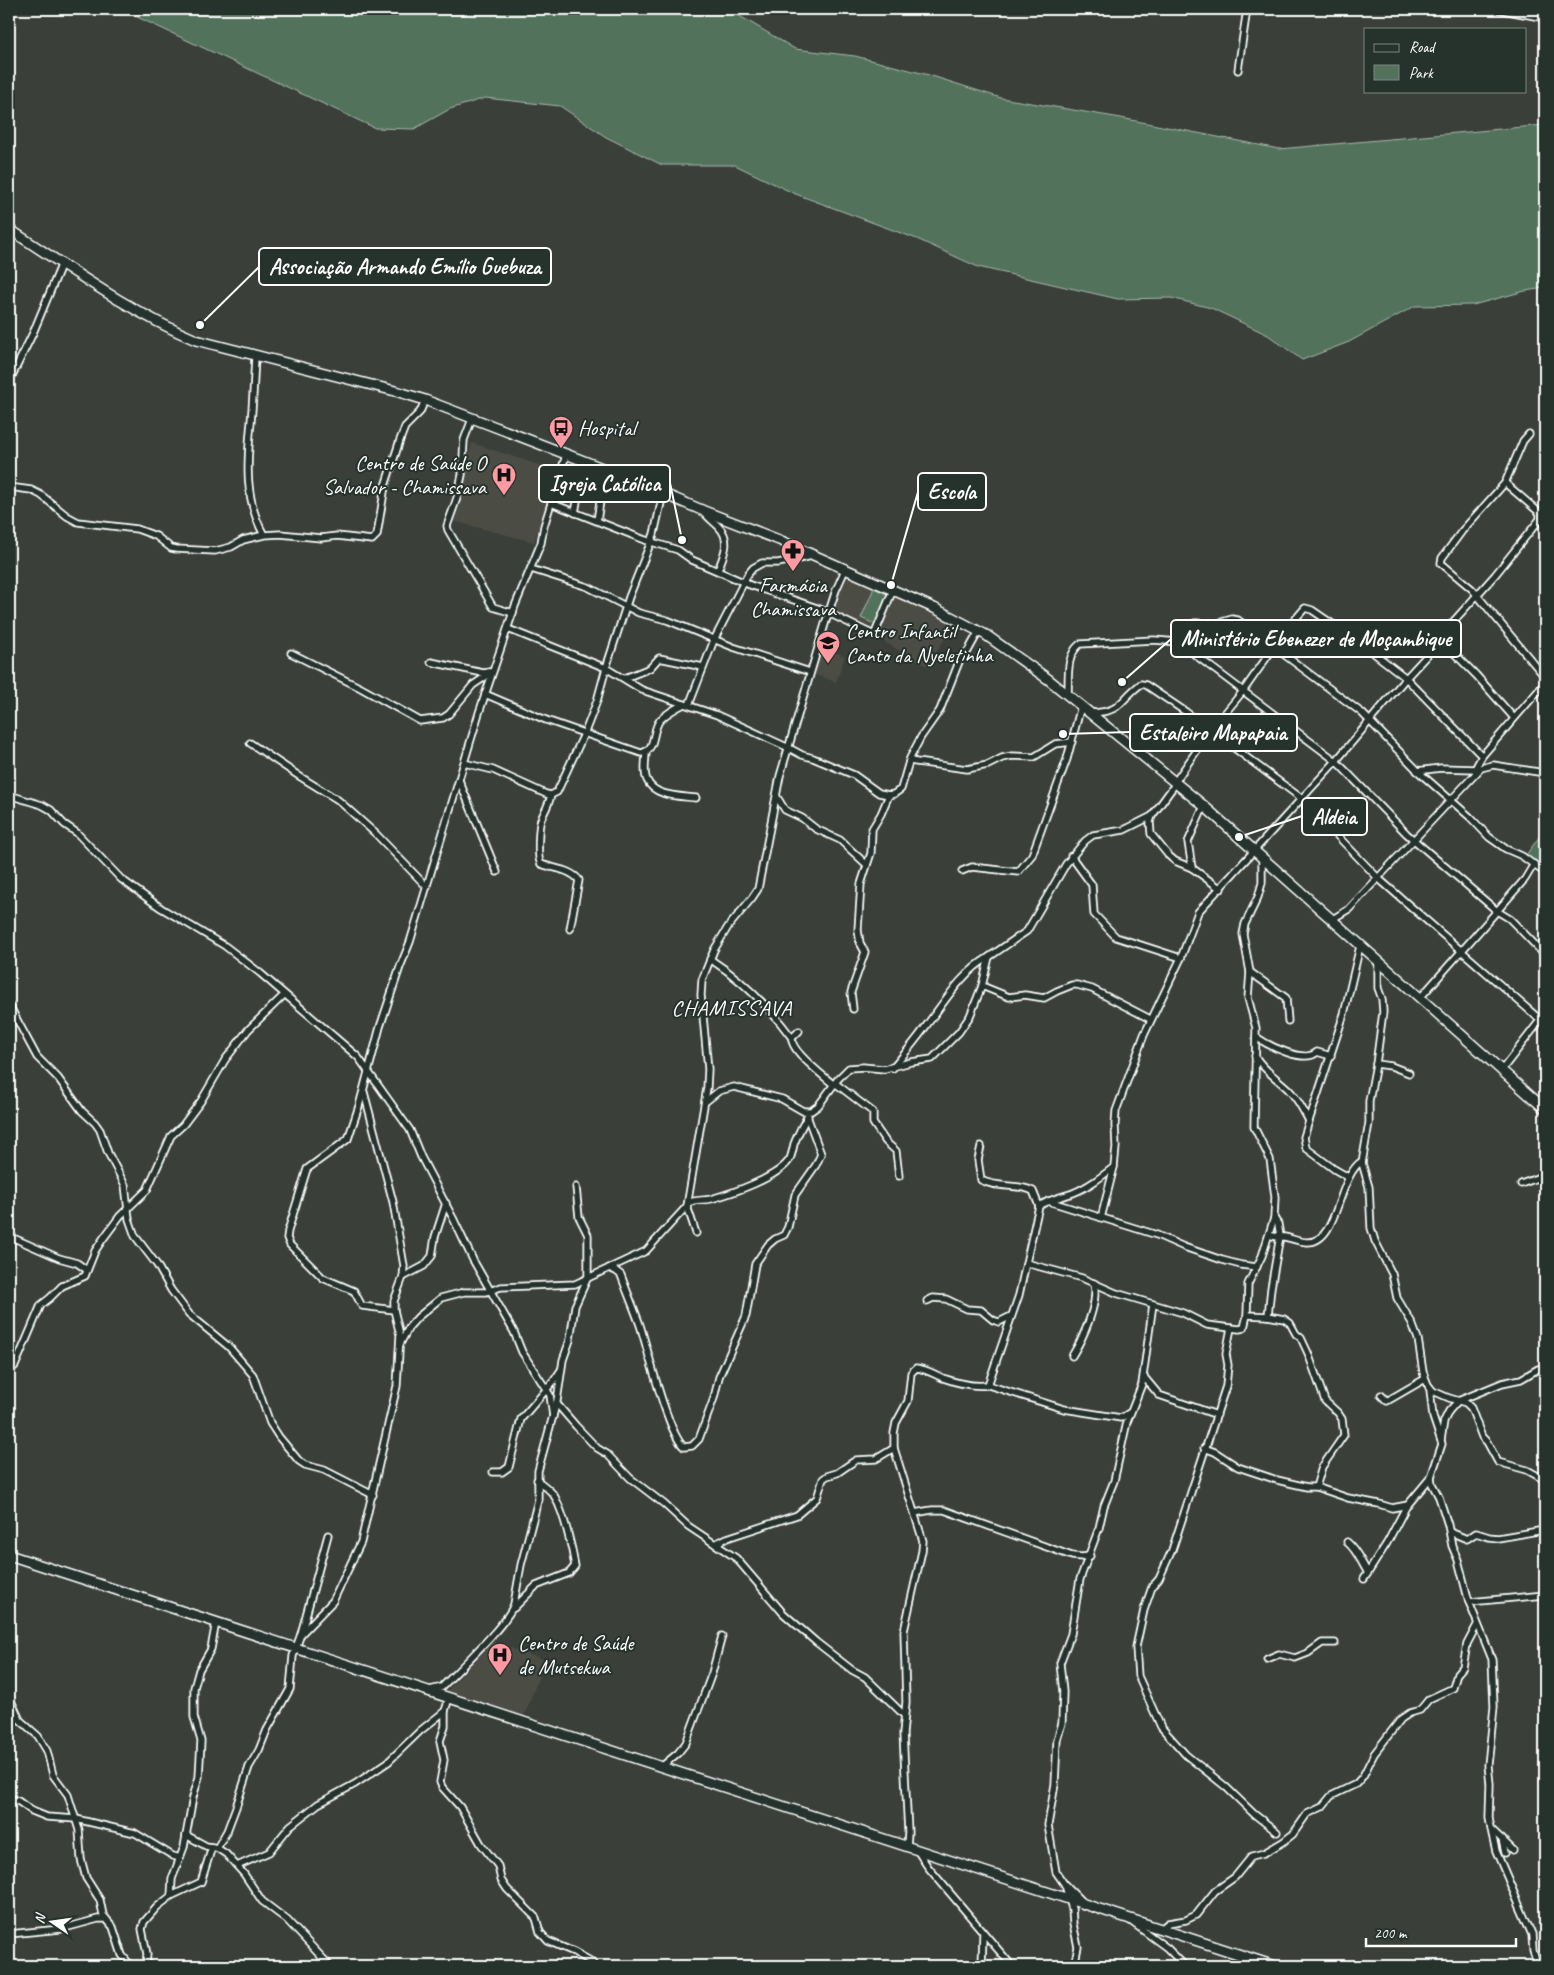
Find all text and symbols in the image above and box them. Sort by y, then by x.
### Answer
legend [1364,28,1526,92]
text: Road [1409,38,1436,57]
text: Park [1409,64,1434,83]
callout: Associação Armando Emílio Guebuza [259,248,551,285]
text: Associação Armando Emílio Guebuza [269,253,543,281]
bus stop icon: Hospital [548,415,574,449]
place label: Hospital [578,415,639,441]
place label: Centro de Saúde O Salvador - Chamissava [323,450,489,500]
hospital icon: Centro de Saúde O Salvador - Chamissava [491,462,517,496]
callout: Igreja Católica [539,465,670,502]
text: Igreja Católica [549,470,662,498]
callout: Escola [918,473,986,510]
text: Escola [928,478,978,506]
pharmacy icon: Farmácia Chamissava [780,538,806,572]
place label: Farmácia Chamissava [751,572,837,622]
place label: Centro Infantil Canto da Nyeletinha [846,618,994,668]
callout: Ministério Ebenezer de Moçambique [1171,620,1461,657]
text: Ministério Ebenezer de Moçambique [1181,625,1454,653]
school or university icon: Centro Infantil Canto da Nyeletinha [815,630,841,664]
callout: Estaleiro Mapapaia [1130,714,1297,751]
text: Estaleiro Mapapaia [1139,719,1289,747]
callout: Aldeia [1302,798,1367,835]
text: Aldeia [1312,803,1358,831]
district label: CHAMISSAVA [672,994,792,1022]
place label: Centro de Saúde de Mutsekwa [518,1630,636,1680]
hospital icon: Centro de Saúde de Mutsekwa [487,1642,513,1676]
north arrow [28,1898,78,1948]
text: N [31,1911,50,1925]
scale bar [1366,1915,1516,1947]
text: 200 m [1374,1924,1408,1943]

